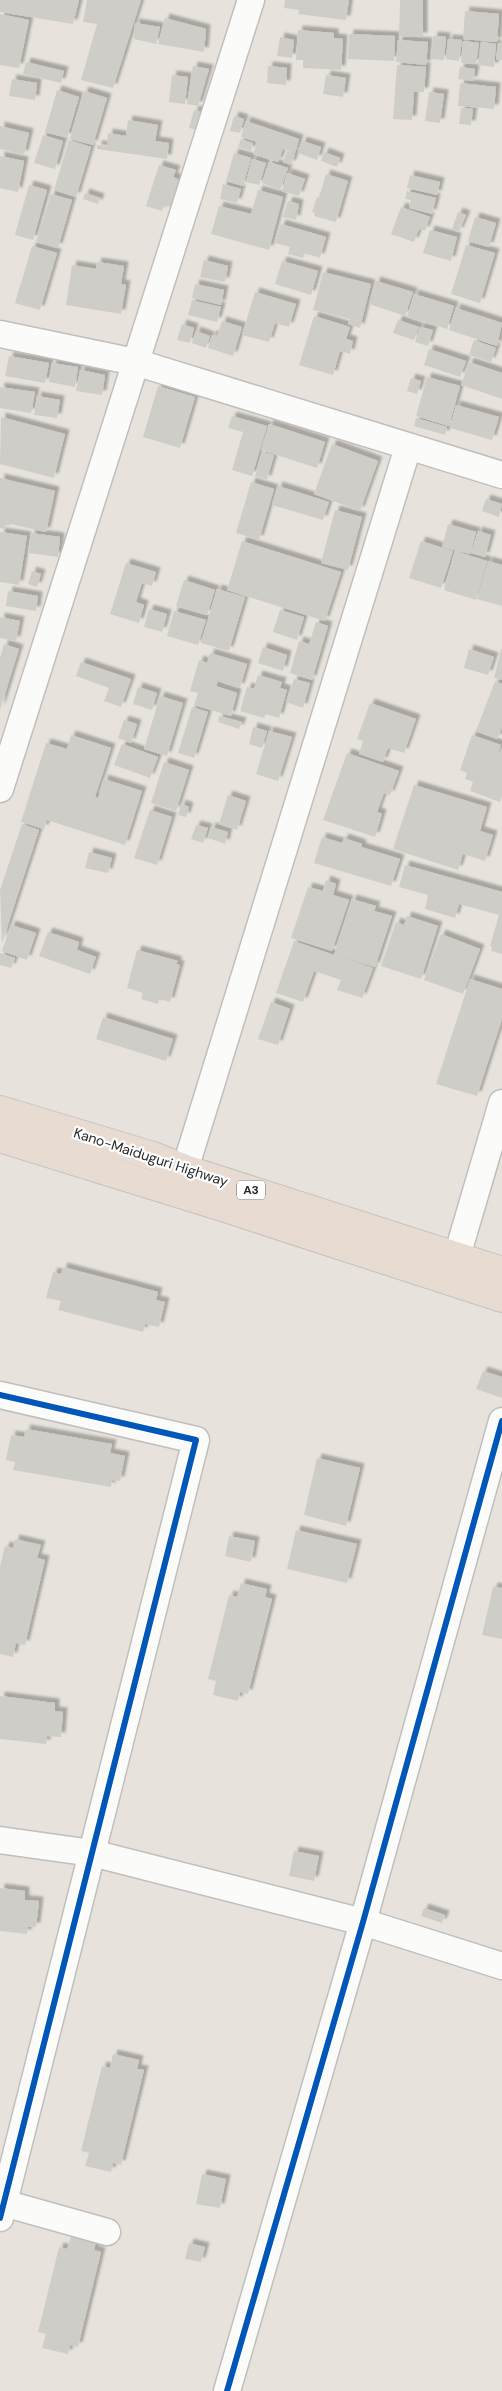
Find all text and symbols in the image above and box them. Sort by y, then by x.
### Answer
street label: Kano-Maiduguri Highway [71,1123,231,1191]
road number: A3 [237,1180,265,1200]

